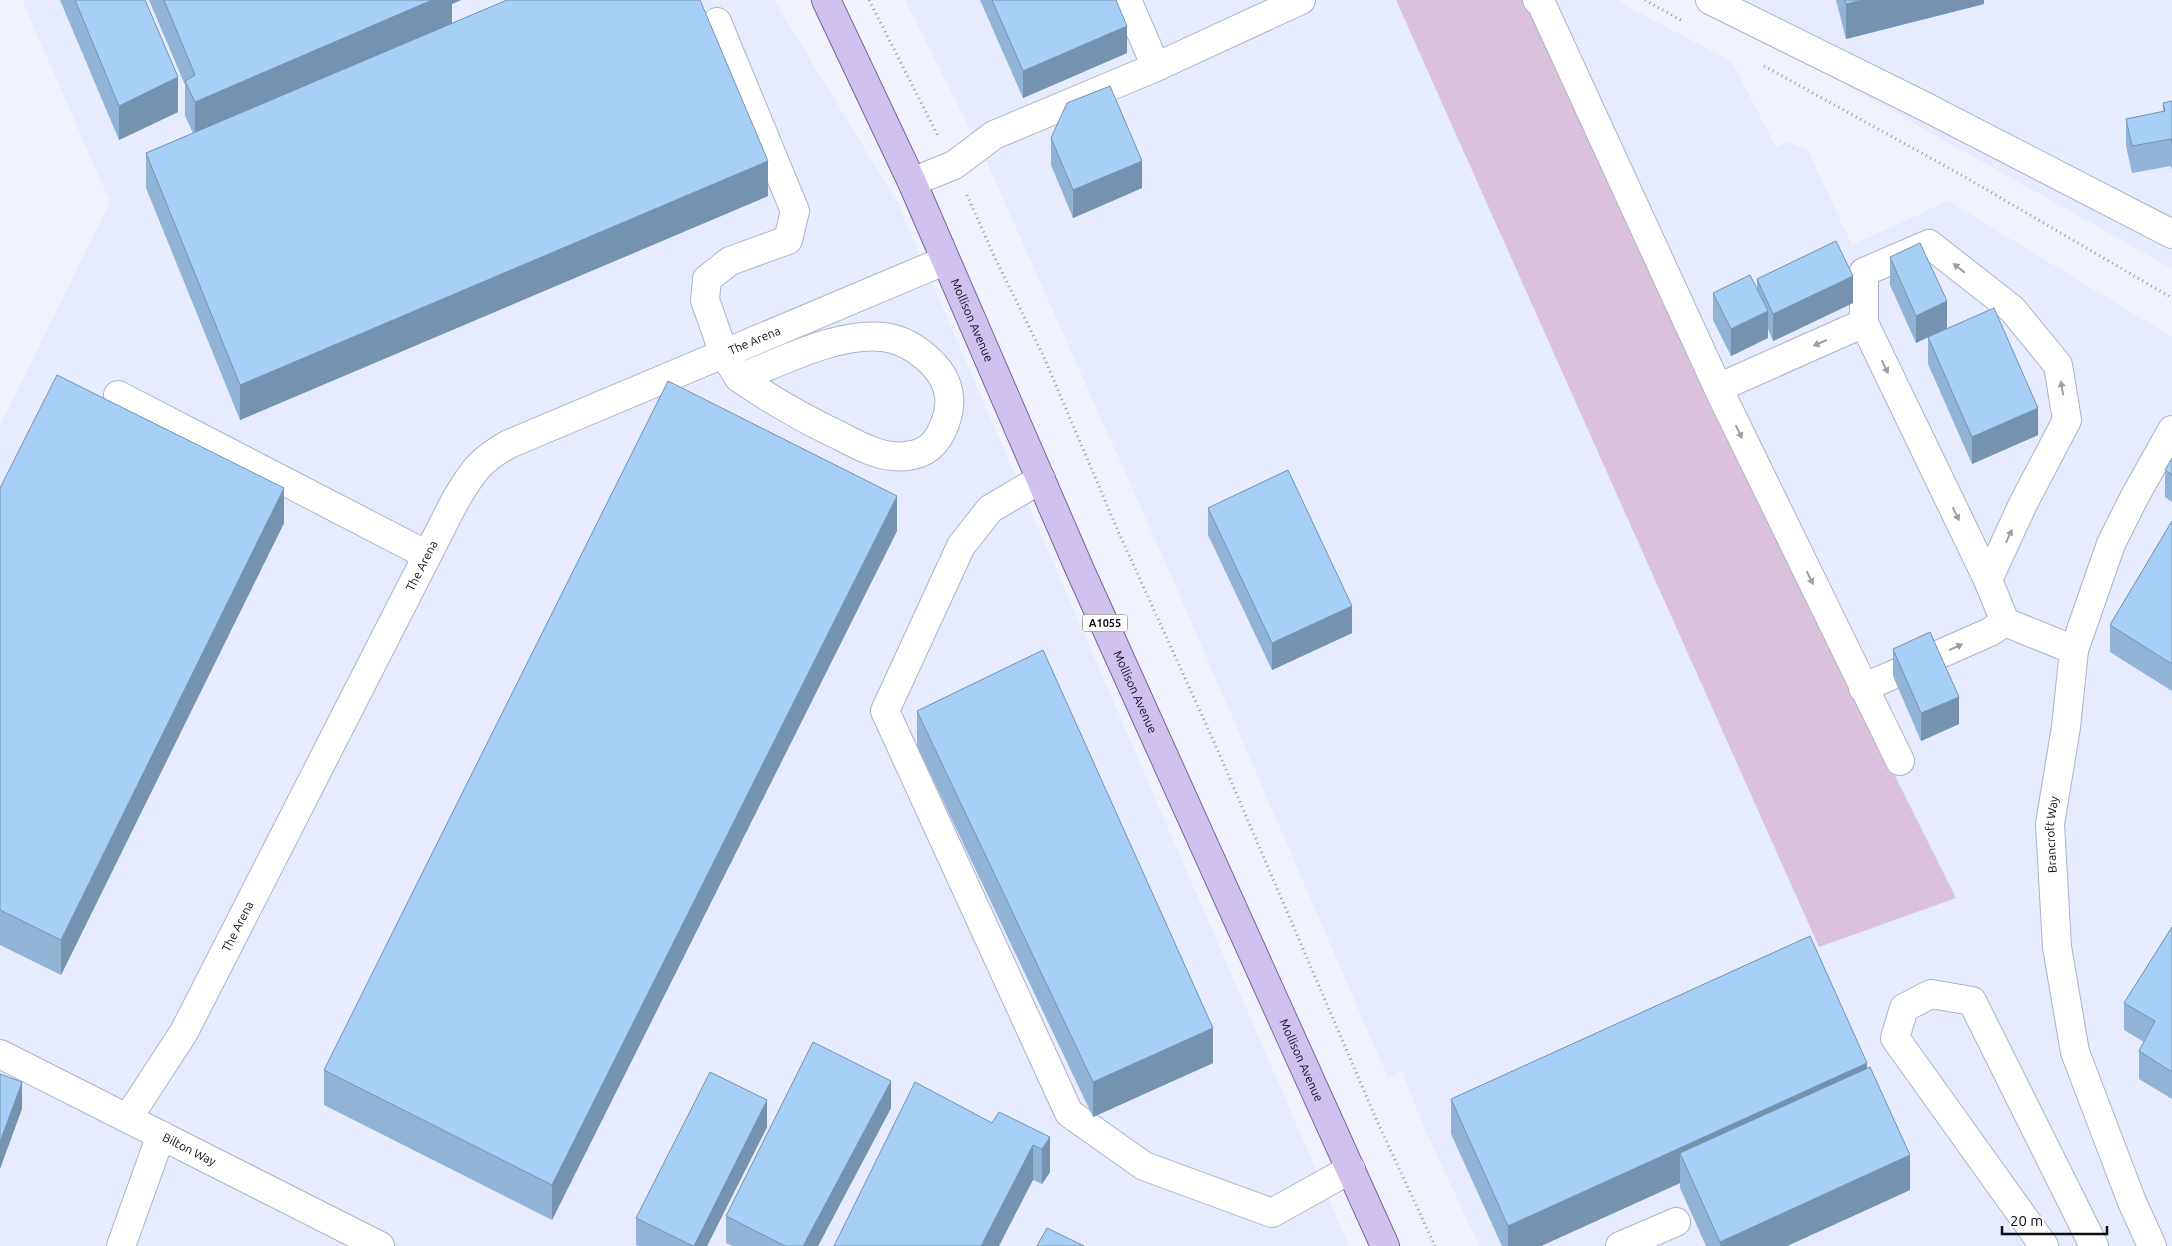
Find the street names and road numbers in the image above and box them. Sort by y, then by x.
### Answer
street label: Mollison Avenue [949,277,996,364]
street label: The Arena [726,324,782,357]
street label: The Arena [403,538,440,593]
road number: A1055 [1082,614,1128,632]
street label: Mollison Avenue [1111,649,1160,735]
street label: Brancroft Way [2043,795,2061,873]
street label: The Arena [219,899,256,954]
street label: Mollison Avenue [1277,1017,1326,1103]
street label: Bilton Way [161,1130,218,1168]

